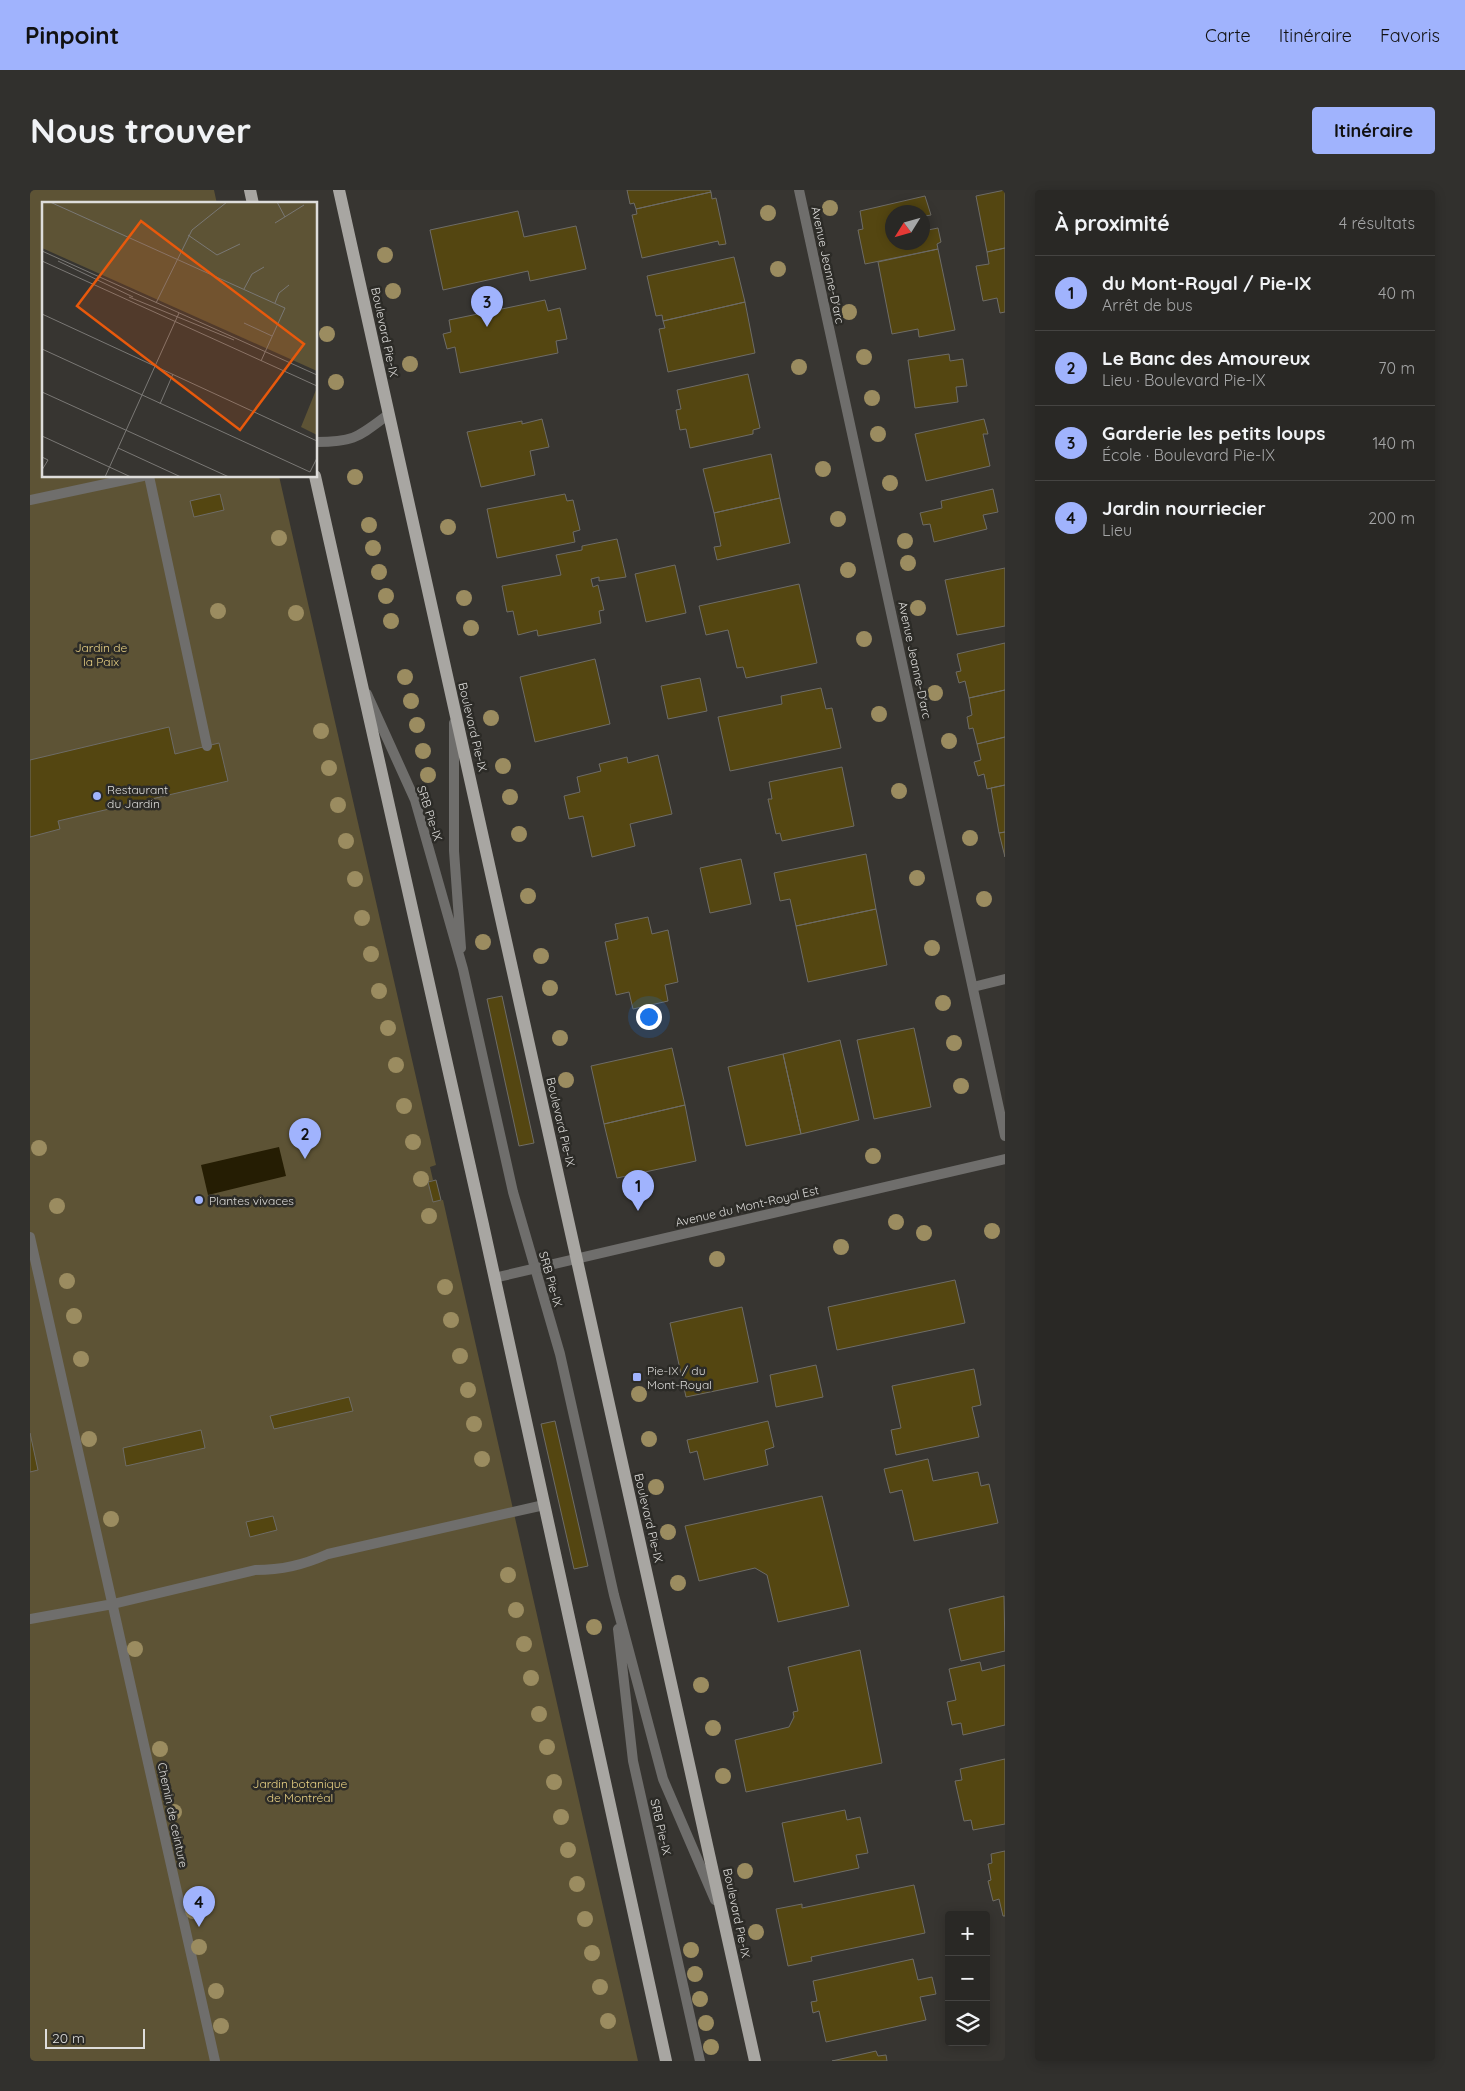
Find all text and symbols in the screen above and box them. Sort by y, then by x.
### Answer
text: Pinpoint [25,20,119,50]
text: Carte [1205,24,1251,47]
text: Itinéraire [1279,24,1352,47]
text: Favoris [1380,24,1440,47]
button: Itinéraire [1312,107,1435,154]
text: Nous trouver [30,108,251,152]
inset map [42,202,318,478]
street label: Avenue Jeanne-D'arc [808,205,848,325]
north arrow [885,205,930,250]
text: À proximité [1055,210,1170,236]
text: 4 résultats [1339,213,1415,233]
text: du Mont-Royal / Pie-IX [1102,271,1312,295]
text: 1 [1068,283,1074,303]
text: 40 m [1378,283,1415,303]
street label: Boulevard Pie-IX [368,286,402,378]
pin: 3 [471,286,503,327]
text: Arrêt de bus [1102,295,1193,315]
text: Le Banc des Amoureux [1102,346,1310,370]
text: 2 [1066,358,1076,378]
text: 70 m [1378,358,1415,378]
text: Lieu · Boulevard Pie-IX [1102,370,1266,390]
text: Garderie les petits loups [1102,421,1325,445]
text: 3 [1067,433,1075,453]
text: 140 m [1372,433,1415,453]
text: École · Boulevard Pie-IX [1102,445,1275,465]
text: Jardin nourriecier [1102,496,1266,520]
text: 4 [1066,508,1076,528]
text: 200 m [1368,508,1415,528]
text: Lieu [1102,520,1132,540]
street label: Avenue Jeanne-D'arc [895,600,935,720]
park label: Jardin de la Paix [75,640,128,669]
street label: Boulevard Pie-IX [455,681,491,773]
place label: Restaurant du Jardin [107,782,168,811]
street label: SRB Pie-IX [414,783,446,843]
marker: Restaurant du Jardin [91,790,103,802]
your location [636,1004,662,1030]
street label: Boulevard Pie-IX [543,1076,579,1168]
pin: 2 [289,1118,321,1159]
pin: 1 [622,1170,654,1211]
street label: Avenue du Mont-Royal Est [674,1182,820,1230]
place label: Plantes vivaces [209,1193,294,1208]
marker: Plantes vivaces [193,1194,205,1206]
street label: SRB Pie-IX [536,1249,566,1309]
place label: Pie-IX / du Mont-Royal [647,1363,712,1392]
marker: Pie-IX / du Mont-Royal [631,1371,643,1383]
street label: Boulevard Pie-IX [631,1472,667,1564]
street label: Chemin de ceinture [155,1761,192,1869]
park label: Jardin botanique de Montréal [253,1776,348,1805]
street label: SRB Pie-IX [647,1797,675,1857]
street label: Boulevard Pie-IX [720,1867,754,1959]
pin: 4 [183,1886,215,1927]
map controls [945,1911,990,2046]
button: + [945,1911,990,1956]
button: − [945,1956,990,2001]
button: layers [945,2001,990,2046]
scale bar [45,2026,145,2049]
text: 20 m [52,2029,85,2047]

